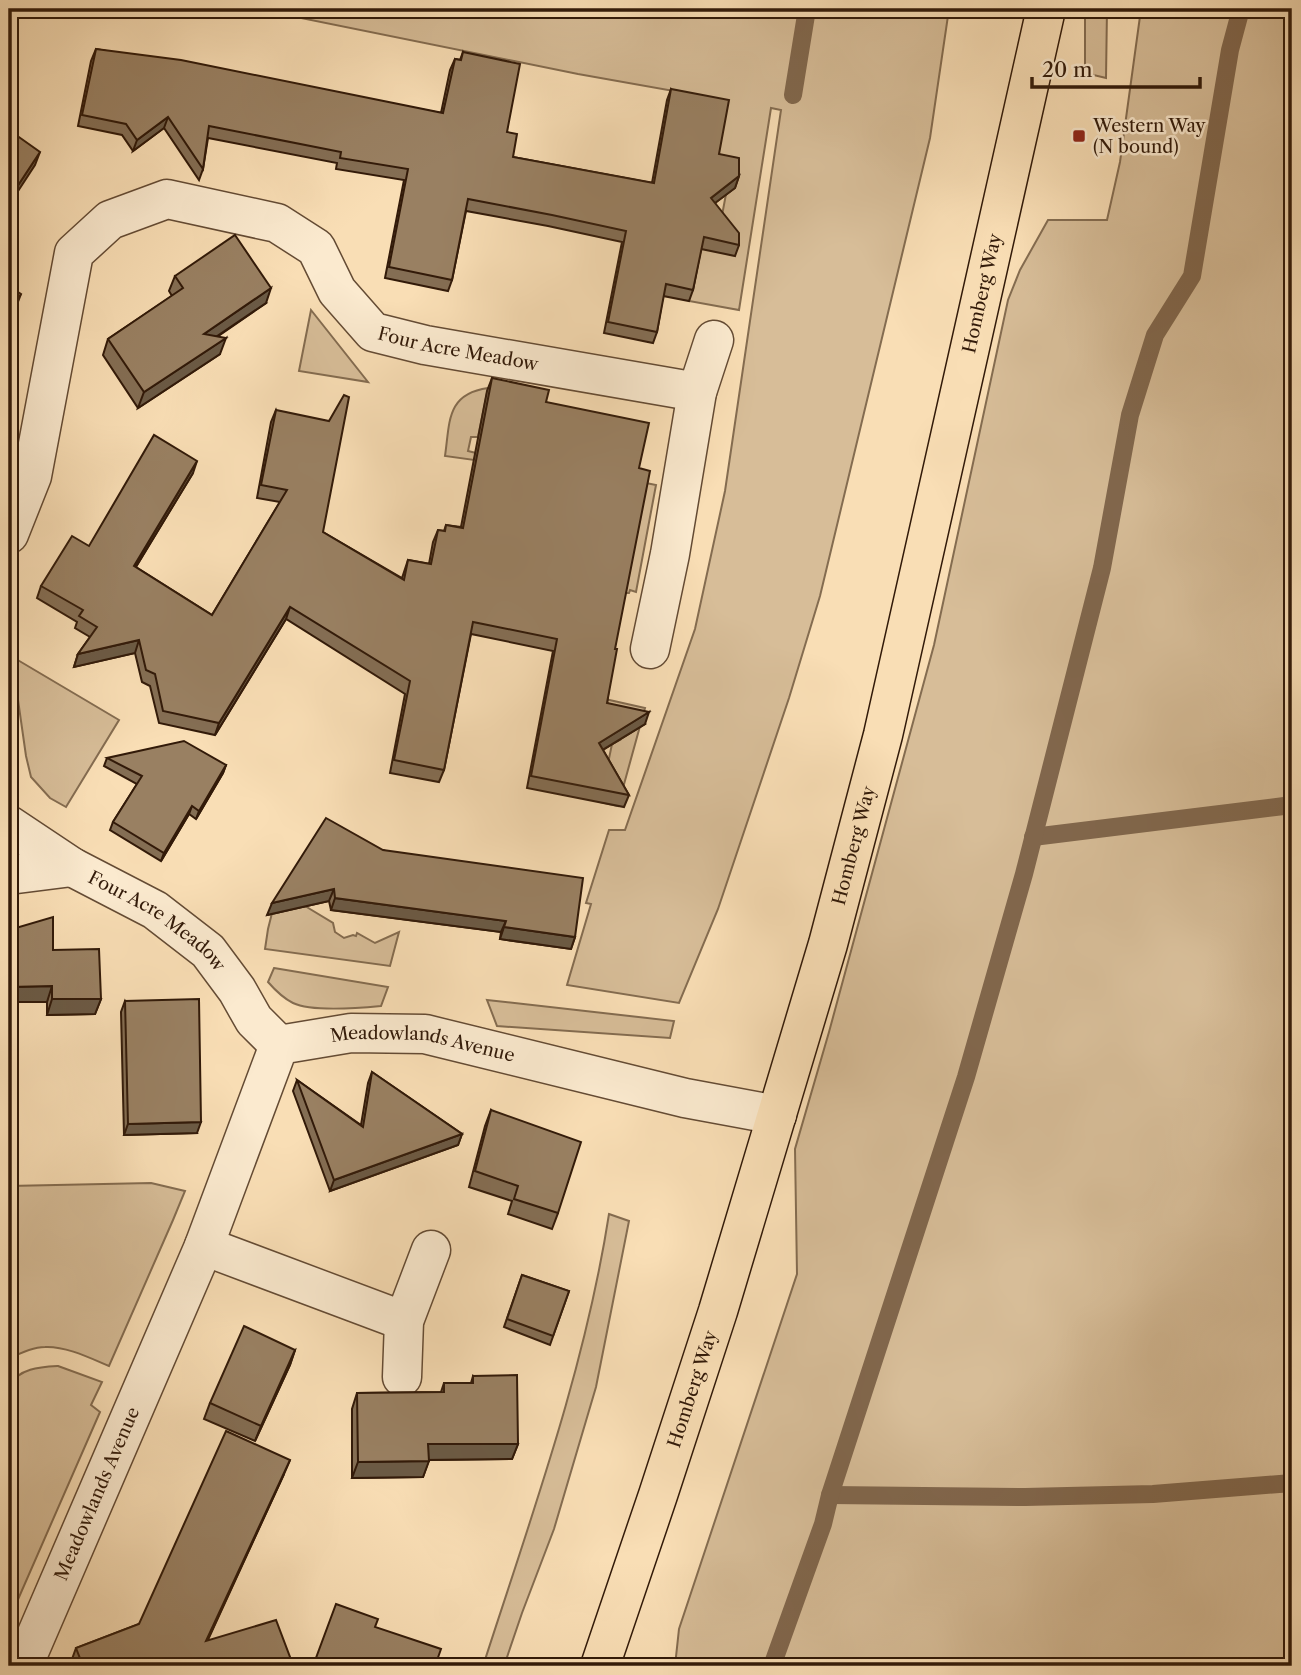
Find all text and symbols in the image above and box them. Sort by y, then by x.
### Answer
scale bar [1032,46,1200,90]
text: 20 m [1042,57,1093,82]
place label: Western Way (N bound) [1092,115,1207,158]
marker: Western Way (N bound) [1071,128,1087,144]
street label: Homberg Way [958,230,1006,355]
street label: Four Acre Meadow [375,323,541,376]
street label: Homberg Way [828,783,880,907]
street label: Four Acre Meadow [85,866,231,976]
street label: Meadowlands Avenue [329,1022,517,1067]
street label: Homberg Way [663,1327,722,1451]
street label: Meadowlands Avenue [50,1404,144,1584]

